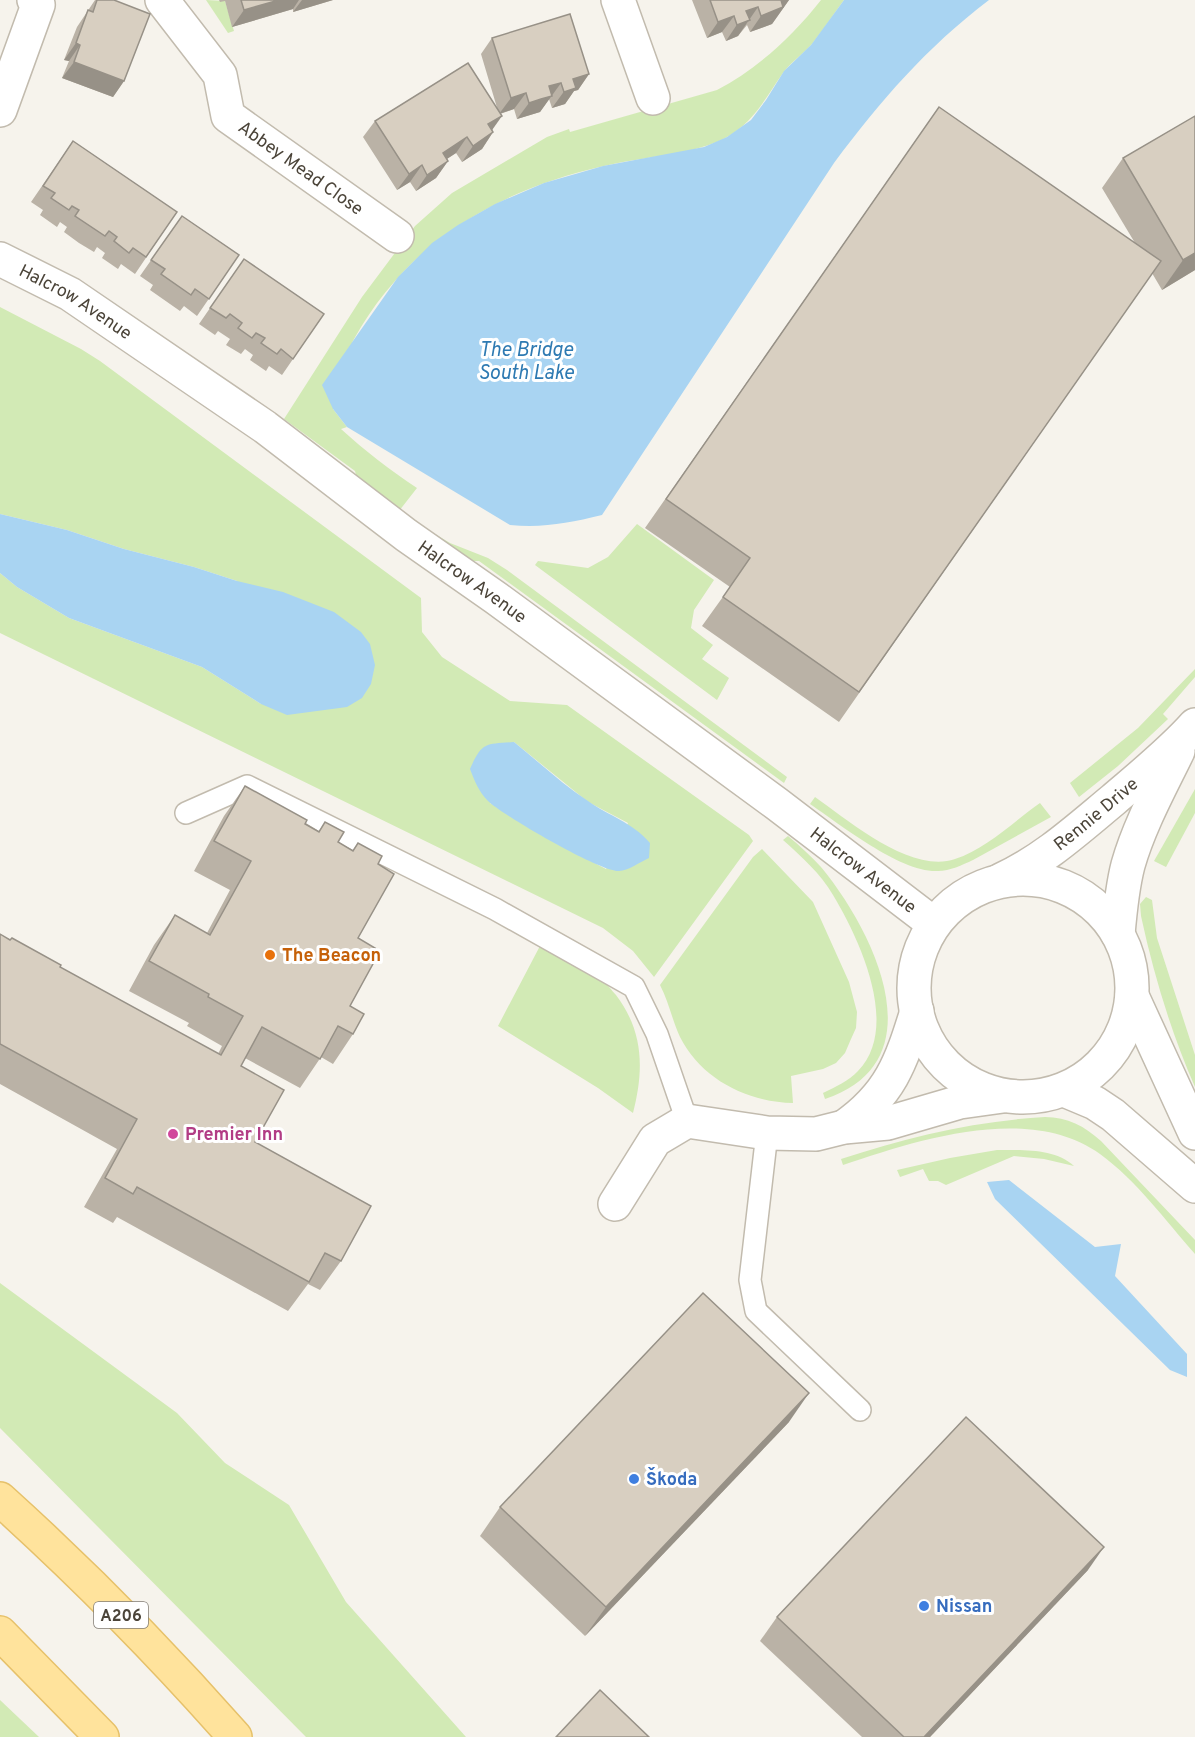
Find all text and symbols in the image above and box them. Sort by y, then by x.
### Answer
street label: Abbey Mead Close [233,117,367,221]
street label: Halcrow Avenue [15,260,136,346]
water label: The Bridge South Lake [478,338,574,387]
street label: Halcrow Avenue [412,537,530,629]
street label: Rennie Drive [1050,773,1144,857]
street label: Halcrow Avenue [805,823,921,919]
place label: The Beacon [282,945,381,968]
marker: The Beacon [263,948,277,962]
place label: Premier Inn [185,1124,283,1147]
marker: Premier Inn [166,1127,180,1141]
place label: Škoda [646,1467,697,1492]
marker: Škoda [627,1472,641,1486]
place label: Nissan [936,1596,992,1619]
marker: Nissan [917,1599,931,1613]
road number: A206 [94,1602,148,1628]

